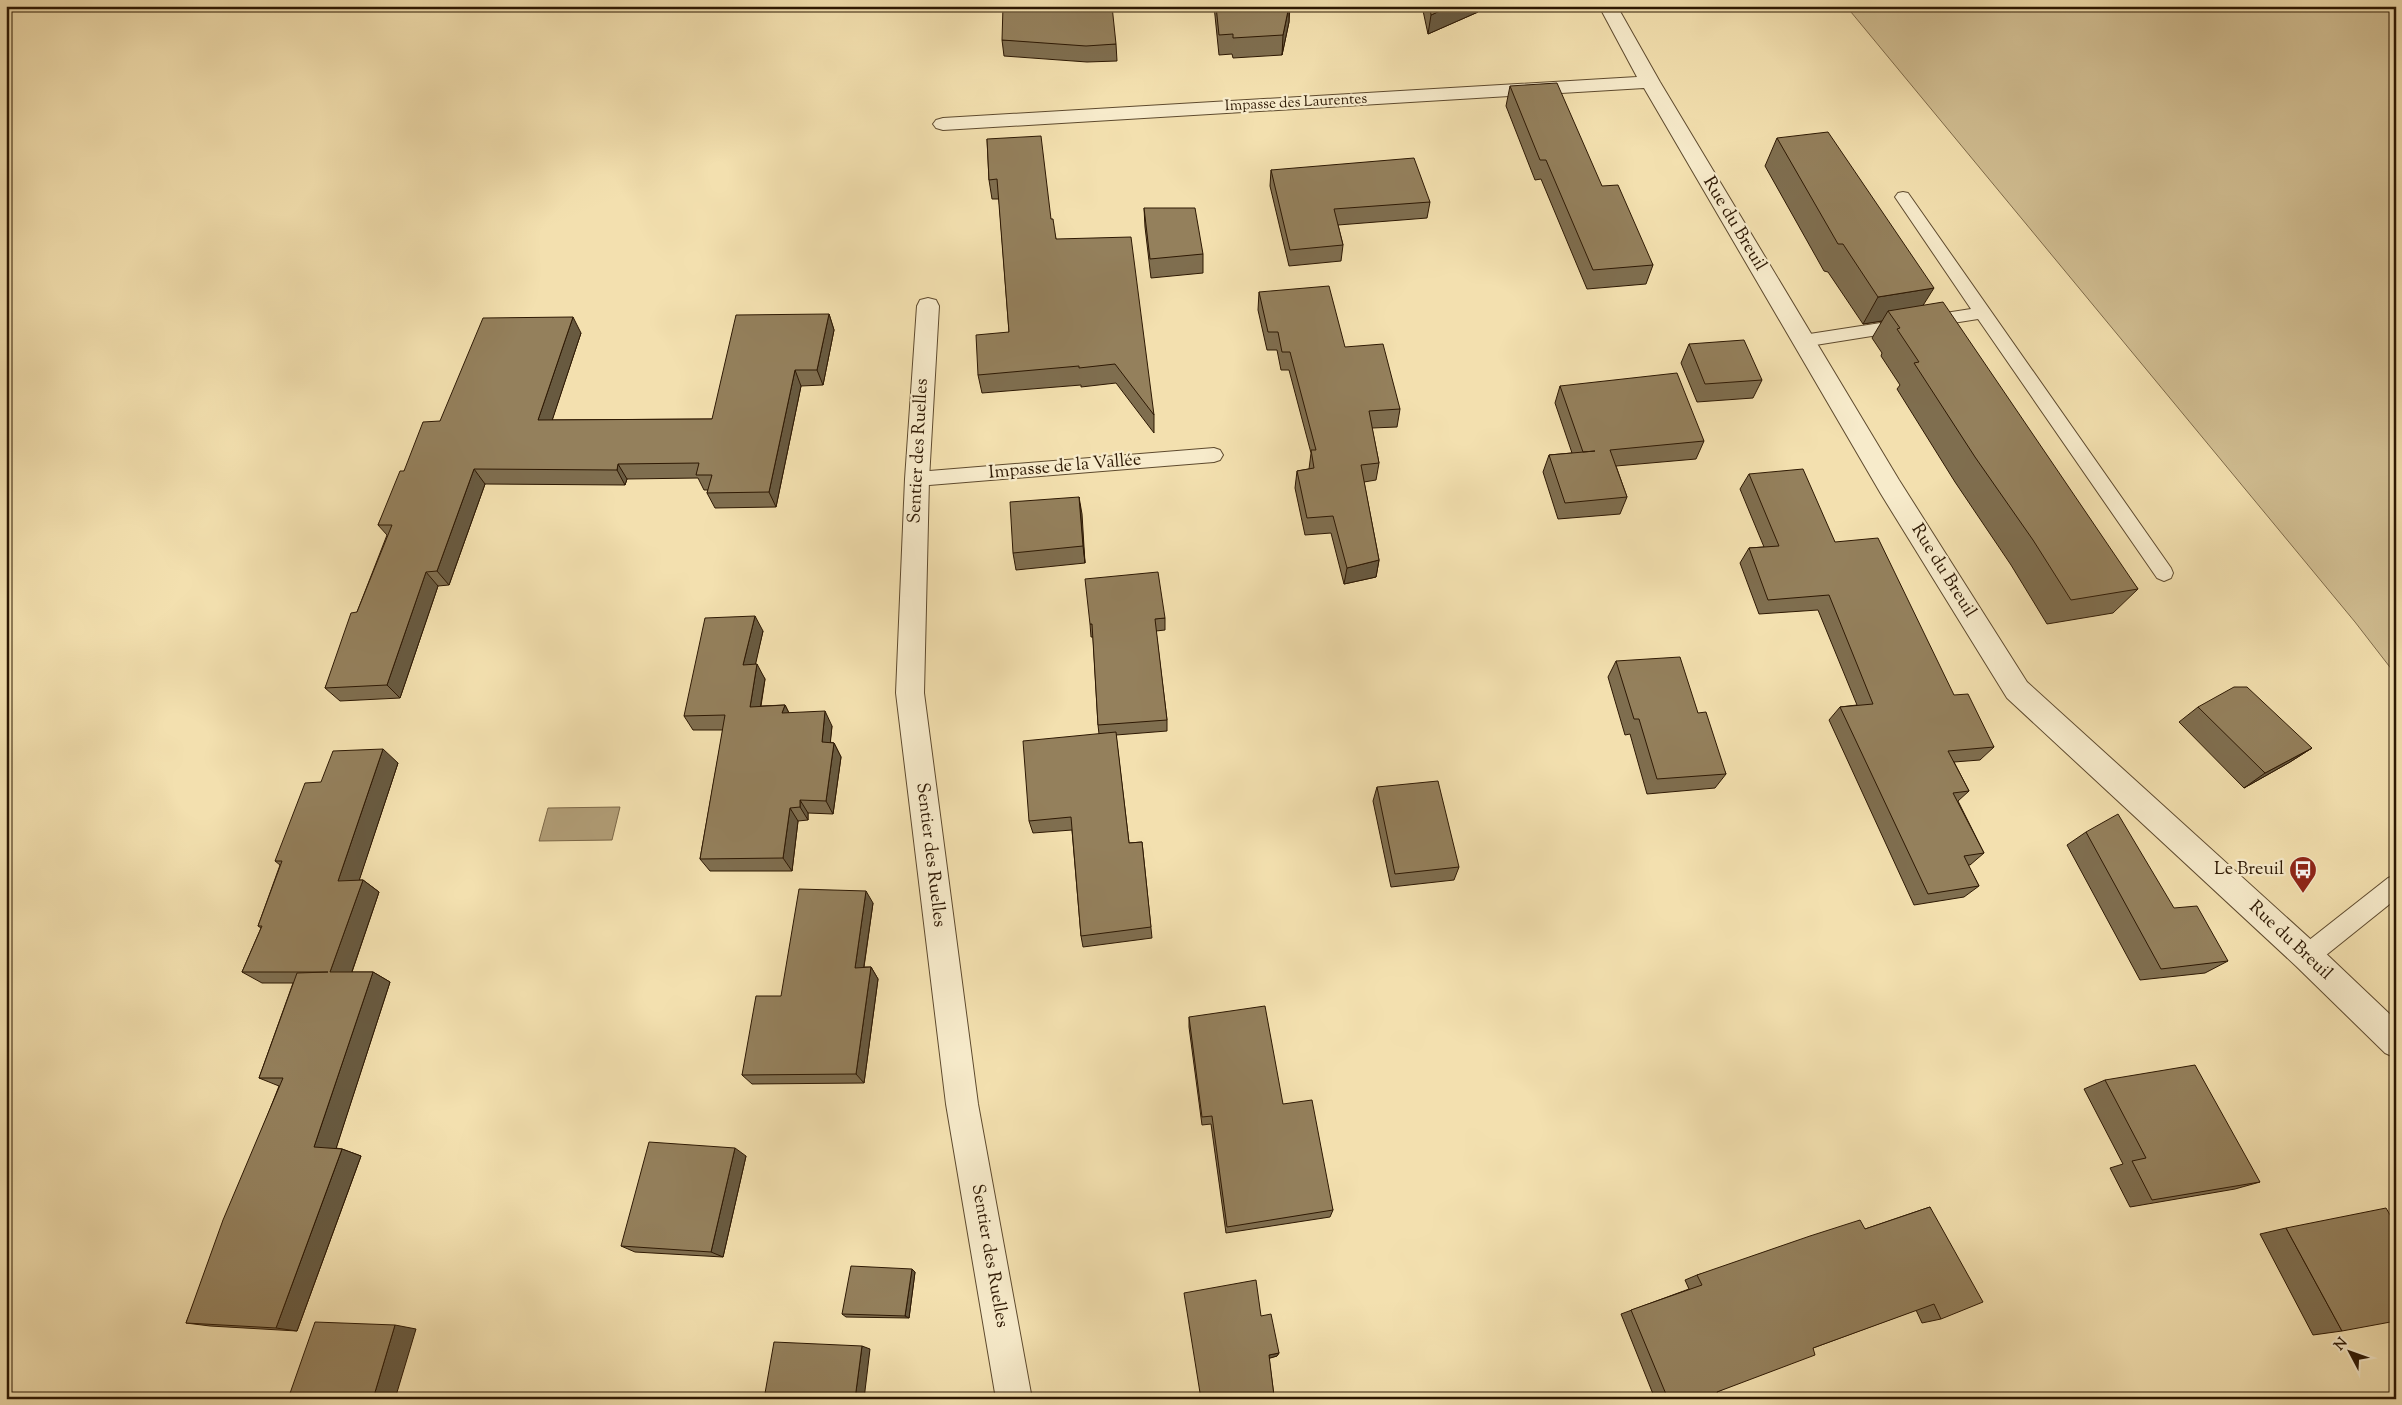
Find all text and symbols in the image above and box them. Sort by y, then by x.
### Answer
street label: Impasse des Laurentes [1224,89,1368,117]
street label: Rue du Breuil [1696,172,1772,276]
street label: Sentier des Ruelles [902,378,936,524]
street label: Impasse de la Vallée [988,447,1142,487]
street label: Rue du Breuil [1904,519,1982,623]
street label: Sentier des Ruelles [908,781,952,929]
bus stop icon: Le Breuil [2288,855,2318,894]
place label: Le Breuil [2214,857,2284,883]
street label: Rue du Breuil [2242,895,2338,987]
street label: Sentier des Ruelles [964,1182,1014,1330]
north arrow [2324,1328,2374,1378]
text: N [2330,1334,2353,1356]

